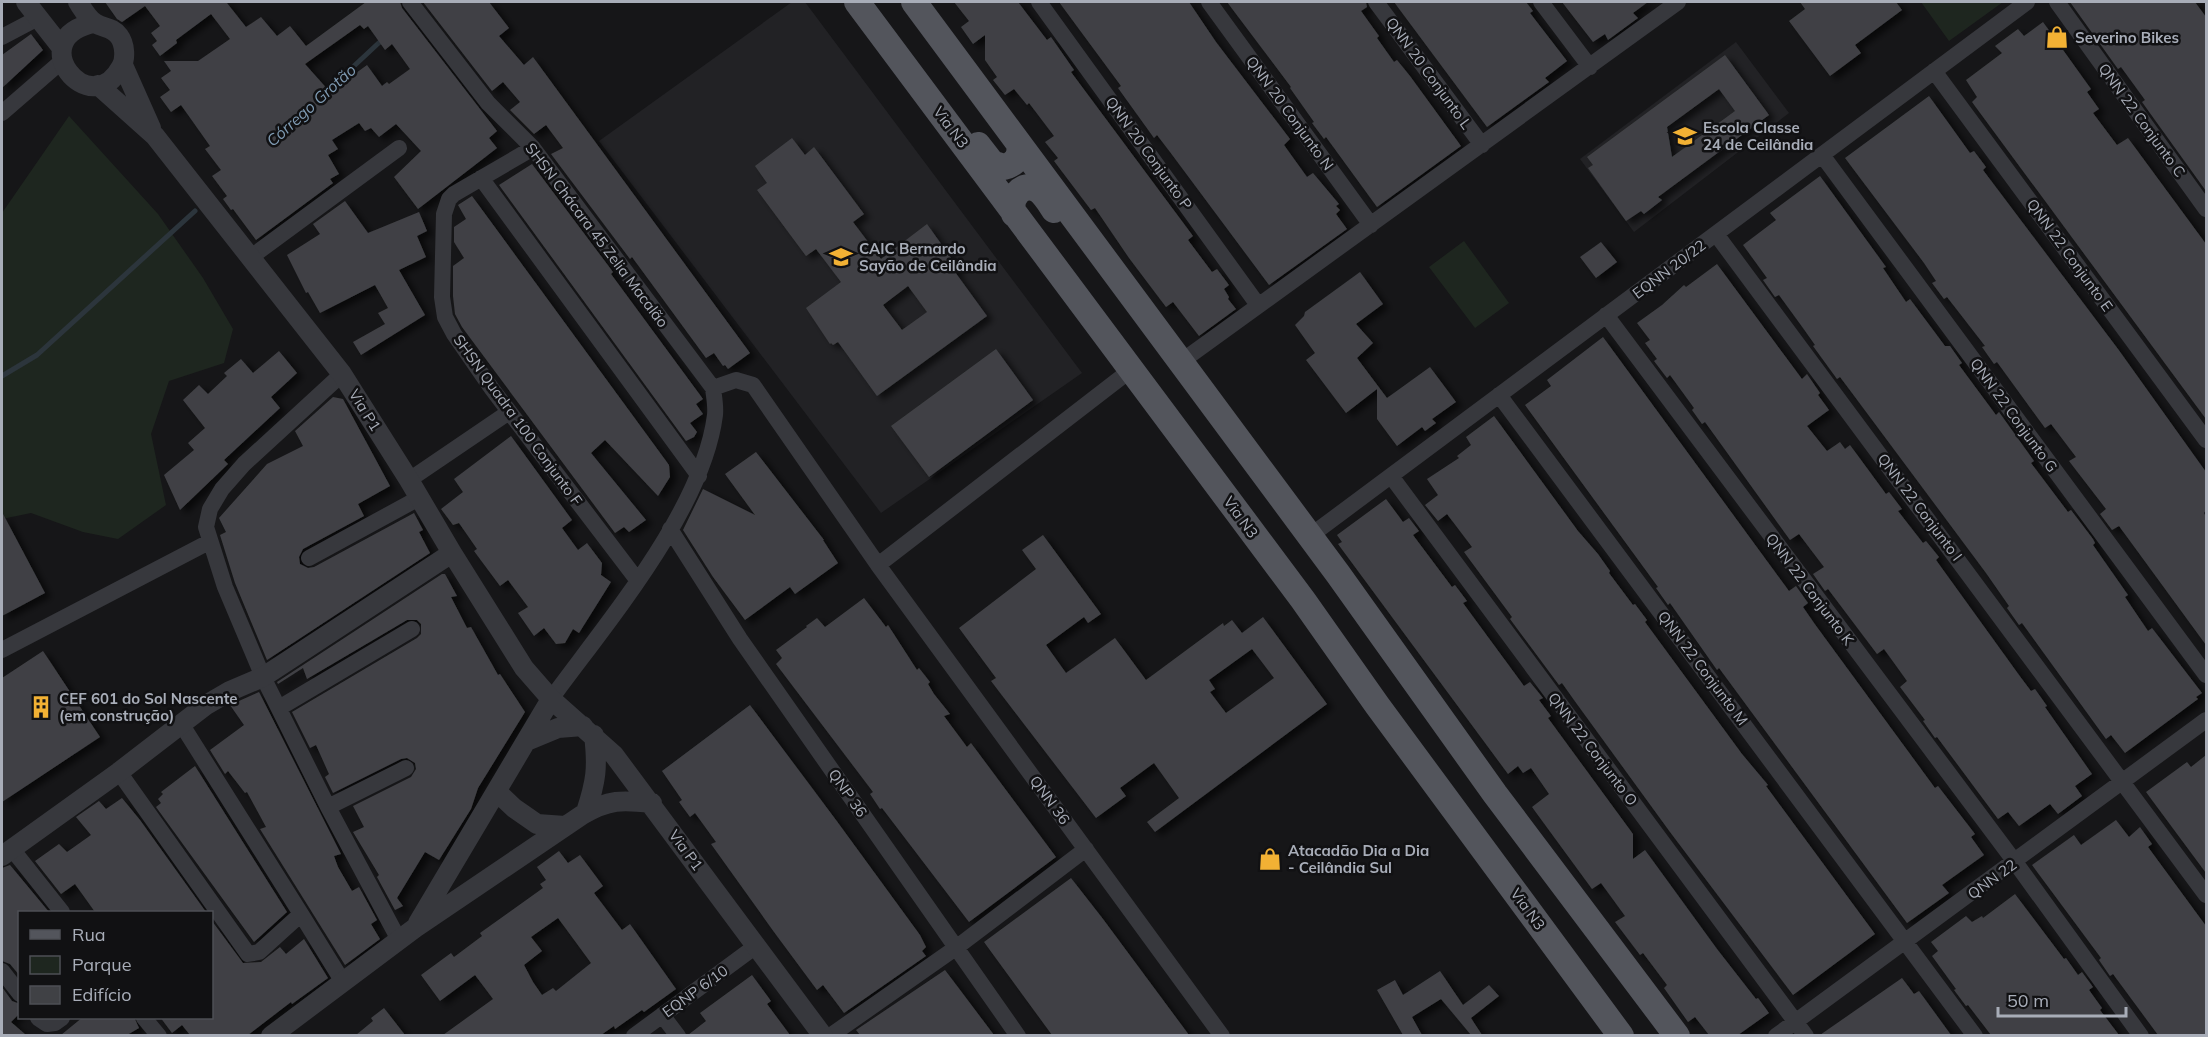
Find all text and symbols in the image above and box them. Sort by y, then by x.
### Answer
street label: QNN 20 Conjunto L [1382,13,1476,133]
shop icon: Severino Bikes [2044,24,2070,50]
place label: Severino Bikes [2075,28,2179,47]
street label: QNN 20 Conjunto N [1242,52,1338,174]
street label: QNN 22 Conjunto C [2094,59,2190,181]
water label: Córrego Grotão [262,60,360,150]
street label: QNN 20 Conjunto P [1102,93,1197,214]
street label: Via N3 [929,102,973,152]
place label: Escola Classe 24 de Ceilândia [1703,118,1813,154]
school or university icon: Escola Classe 24 de Ceilândia [1672,123,1698,149]
street label: SHSN Chácara 45 Zelia Macalão [521,139,673,331]
street label: QNN 22 Conjunto E [2023,195,2117,315]
street label: EQNN 20/22 [1629,235,1709,303]
place label: CAIC Bernardo Sayão de Ceilândia [859,239,997,275]
school or university icon: CAIC Bernardo Sayão de Ceilândia [828,244,854,270]
street label: SHSN Quadra 100 Conjunto F [449,331,587,509]
street label: QNN 22 Conjunto G [1966,354,2062,476]
street label: Via P1 [345,386,385,434]
street label: QNN 22 Conjunto I [1873,450,1967,564]
street label: Via N3 [1219,492,1263,542]
street label: QNN 22 Conjunto K [1762,529,1859,649]
street label: QNN 22 Conjunto M [1654,607,1752,729]
place label: CEF 601 do Sol Nascente (em construção) [59,689,238,725]
street label: QNN 22 Conjunto O [1544,689,1642,809]
building icon: CEF 601 do Sol Nascente (em construção) [28,694,54,720]
street label: QNP 36 [825,765,871,821]
street label: QNN 36 [1026,772,1074,828]
street label: Via P1 [665,826,707,874]
place label: Atacadão Dia a Dia - Ceilândia Sul [1288,841,1429,877]
shop icon: Atacadão Dia a Dia - Ceilândia Sul [1257,846,1283,872]
street label: QNN 22 [1964,855,2020,903]
street label: Via N3 [1506,884,1550,934]
legend [18,911,213,1019]
text: Rua [72,923,106,946]
text: Parque [72,953,131,976]
street label: EQNP 6/10 [658,961,732,1021]
scale bar [1998,980,2126,1018]
text: Edifício [72,983,131,1006]
text: 50 m [2007,989,2049,1012]

